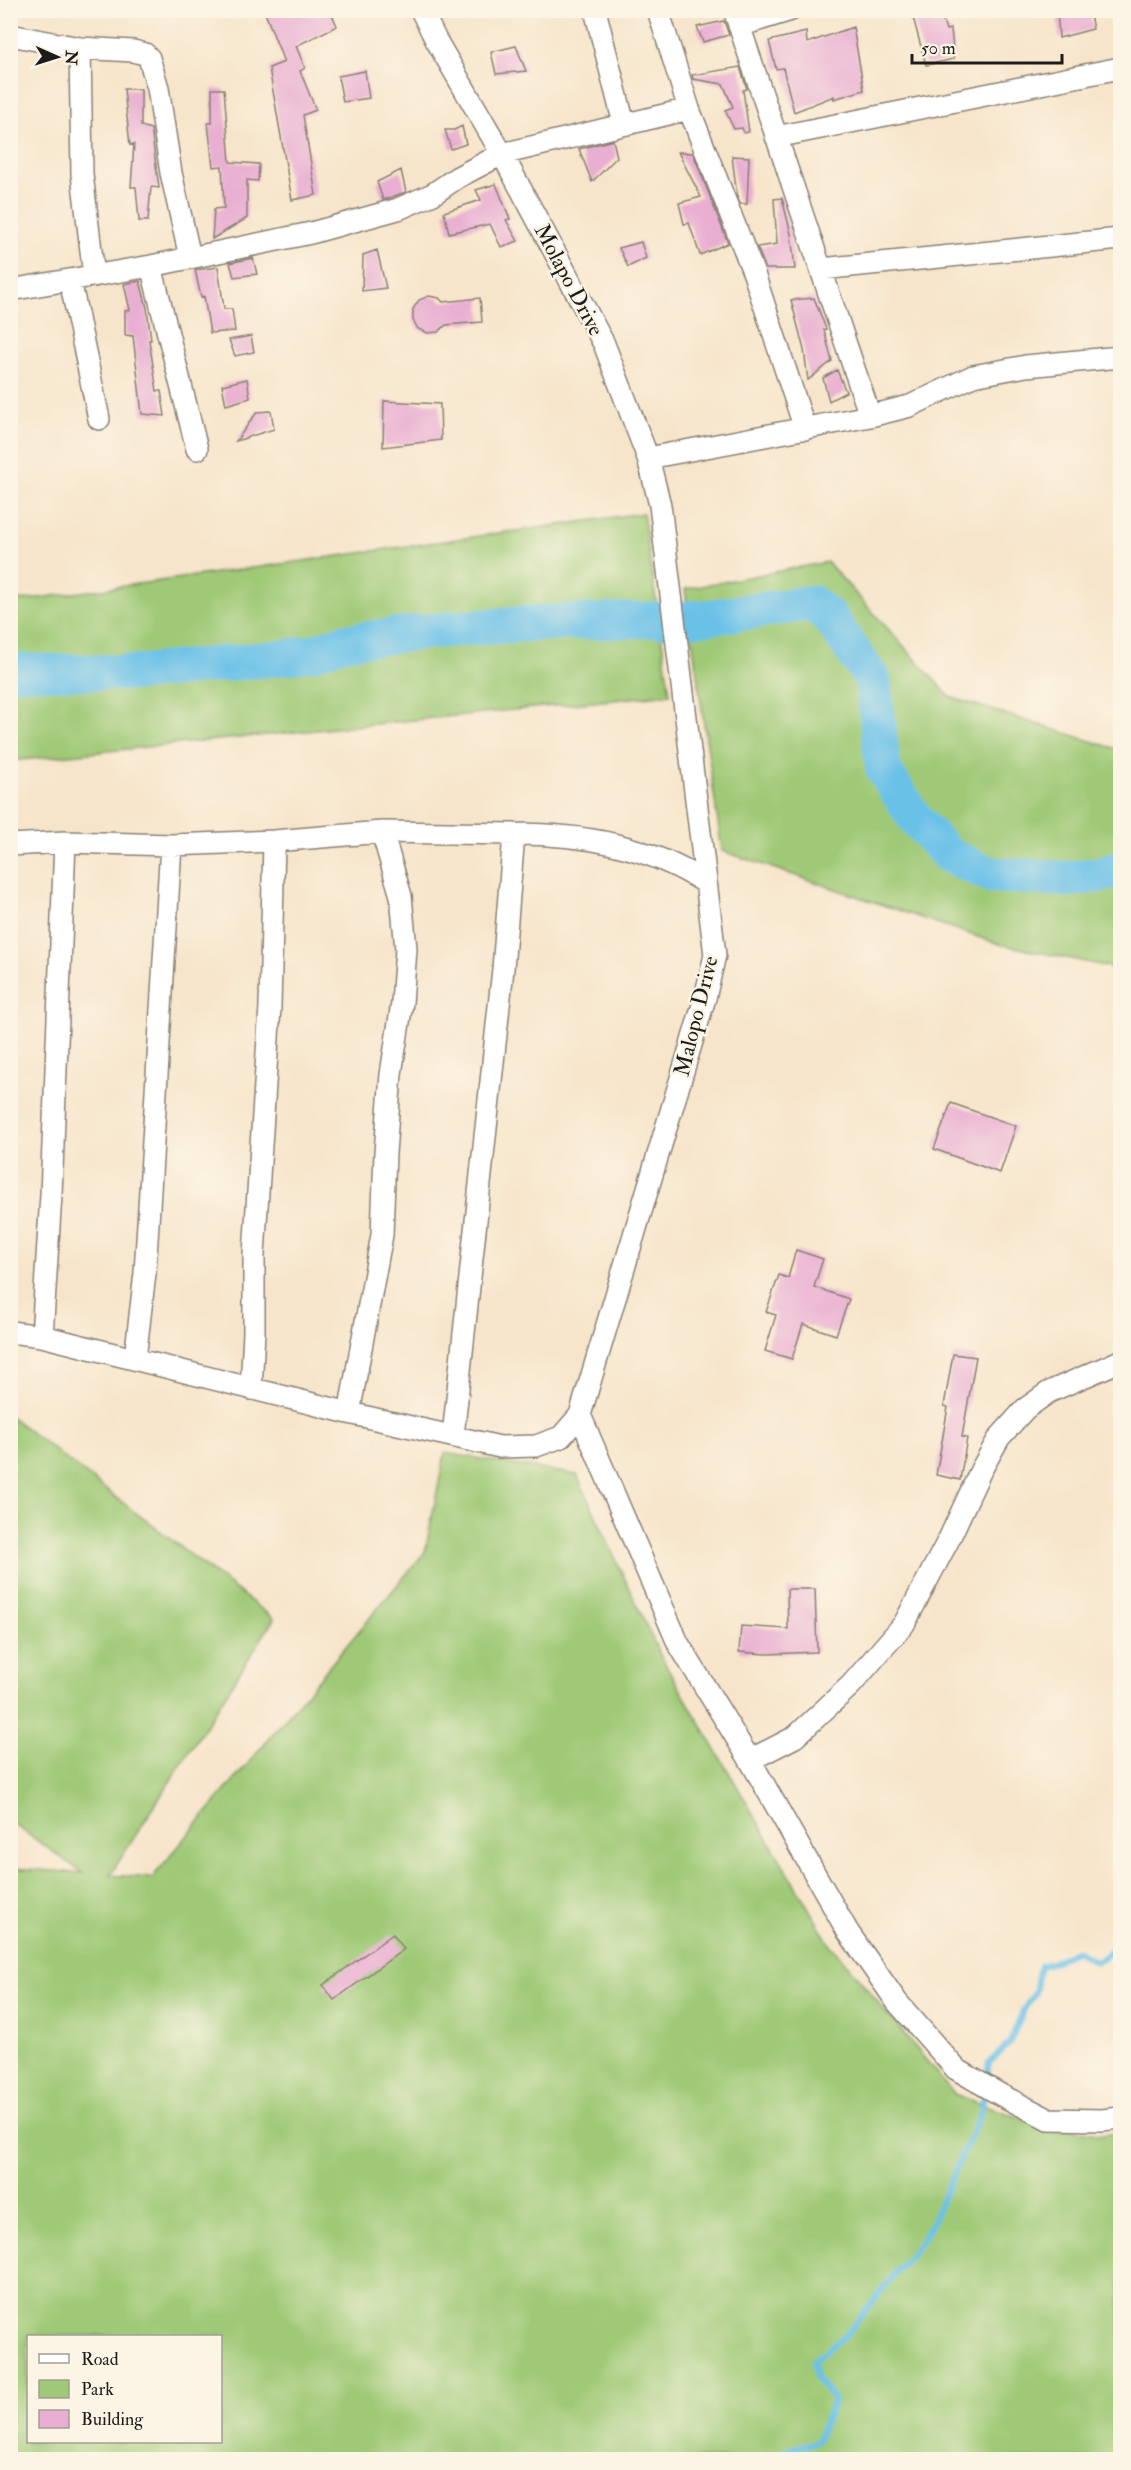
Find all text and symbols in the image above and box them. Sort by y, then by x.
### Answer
north arrow [27,27,87,87]
scale bar [912,27,1062,65]
text: 50 m [921,37,956,60]
text: N [61,49,81,66]
street label: Molapo Drive [527,219,610,341]
street label: Malopo Drive [668,953,725,1079]
legend [27,2335,222,2443]
text: Road [81,2348,119,2371]
text: Park [81,2378,114,2401]
text: Building [81,2408,144,2431]

